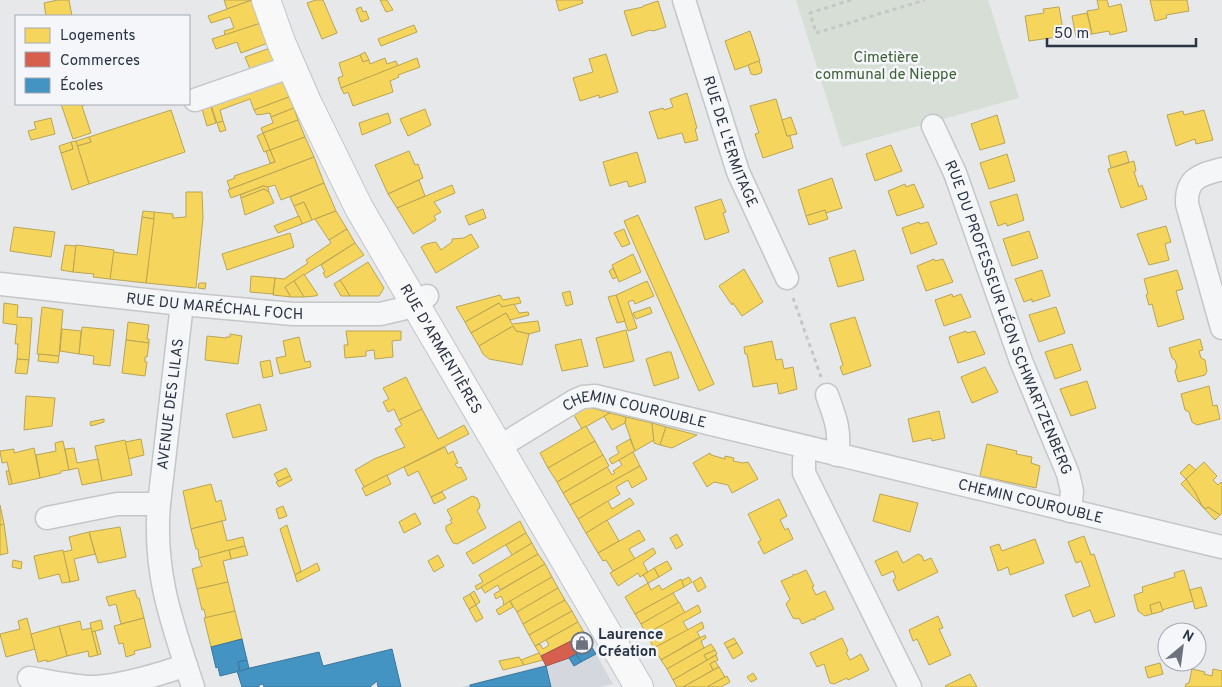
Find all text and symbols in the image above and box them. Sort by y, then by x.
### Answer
legend [15,15,190,105]
scale bar [1047,15,1196,47]
text: 50 m [1054,25,1089,44]
text: Logements [60,27,136,46]
park label: Cimetière communal de Nieppe [815,49,957,85]
text: Commerces [60,52,140,71]
street label: RUE DE L'ERMITAGE [697,74,761,211]
text: Écoles [60,76,103,96]
street label: RUE DU PROFESSEUR LÉON SCHWARTZENBERG [939,158,1075,478]
street label: RUE D'ARMENTIÈRES [395,281,485,418]
street label: RUE DU MARÉCHAL FOCH [125,290,303,325]
street label: AVENUE DES LILAS [154,337,189,471]
street label: CHEMIN COUROUBLE [560,387,708,433]
street label: CHEMIN COUROUBLE [956,476,1105,529]
north arrow [1157,622,1207,672]
place label: Laurence Création [598,626,663,662]
text: N [1179,627,1196,647]
shop icon: Laurence Création [570,631,594,655]

